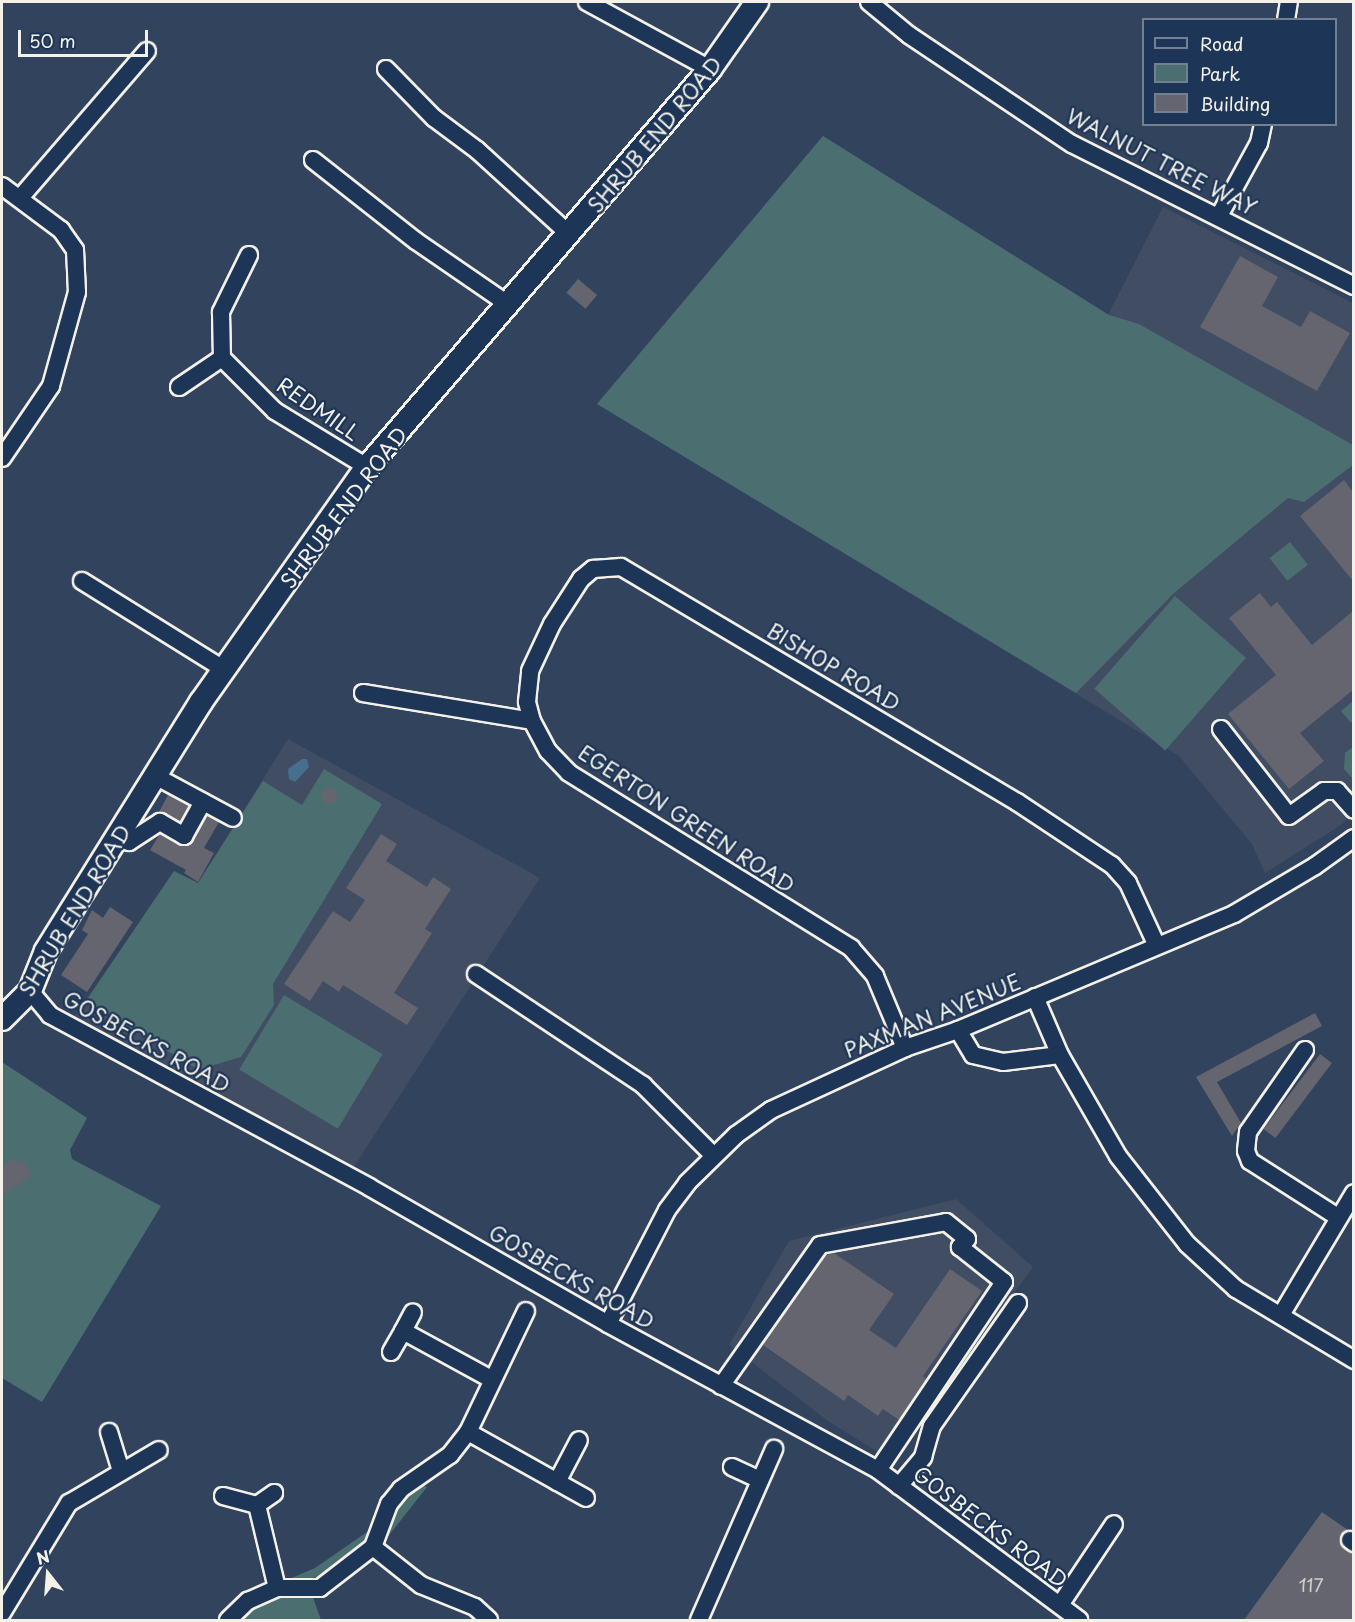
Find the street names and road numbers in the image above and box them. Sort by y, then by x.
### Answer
street label: SHRUB END ROAD [581,50,727,218]
street label: WALNUT TREE WAY [1061,101,1263,221]
street label: REDMILL [273,371,365,445]
street label: SHRUB END ROAD [273,420,413,594]
street label: BISHOP ROAD [763,616,905,716]
street label: EGERTON GREEN ROAD [574,738,800,898]
street label: SHRUB END ROAD [12,819,136,1001]
street label: PAXMAN AVENUE [841,968,1023,1062]
street label: GOSBECKS ROAD [58,984,236,1098]
street label: GOSBECKS ROAD [484,1218,660,1334]
street label: GOSBECKS ROAD [908,1459,1074,1593]

